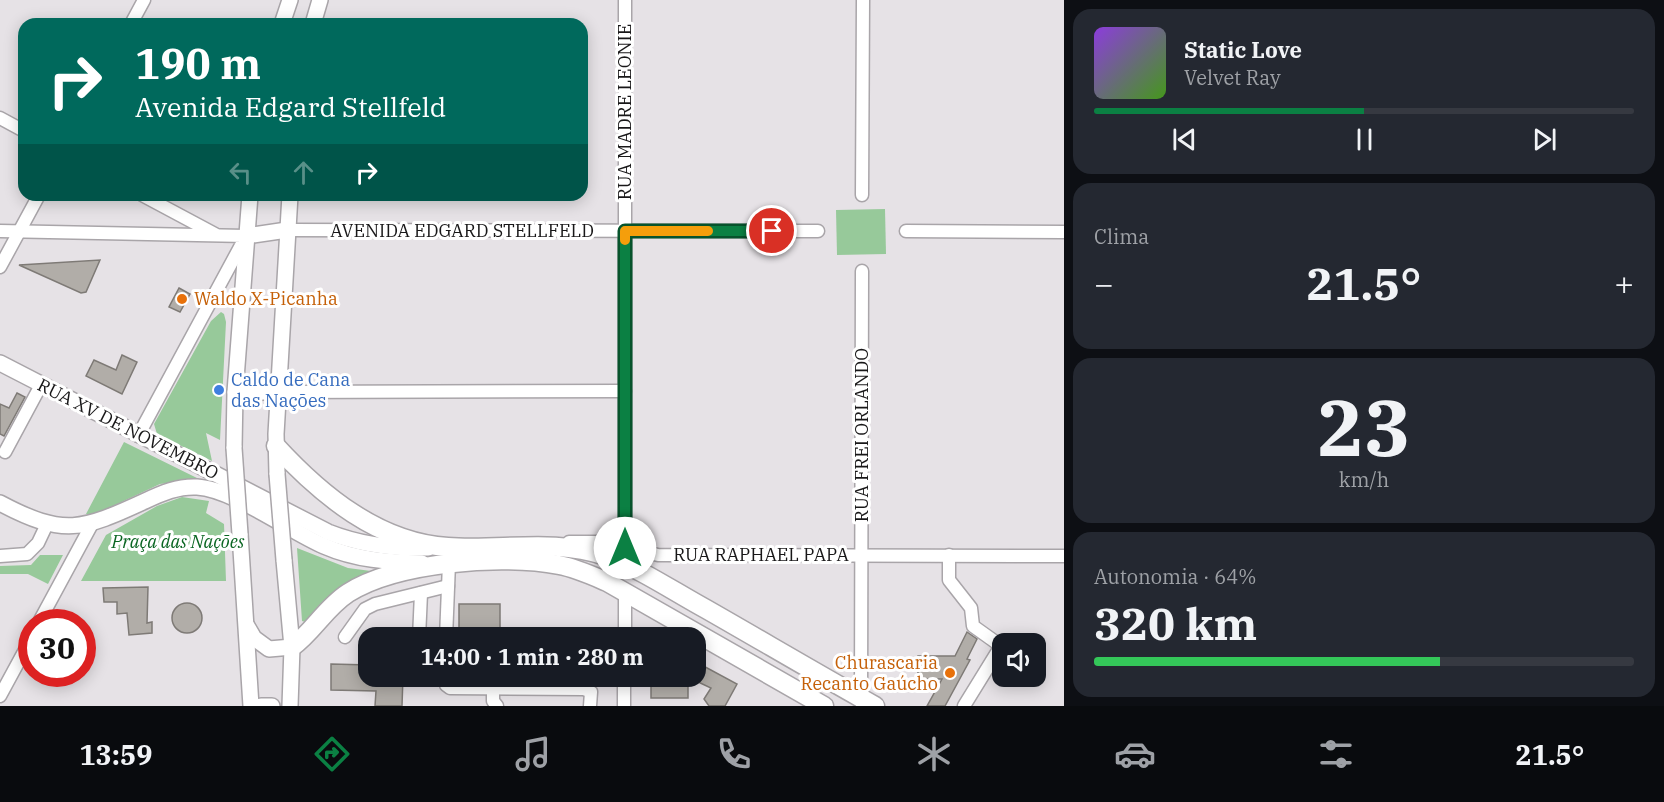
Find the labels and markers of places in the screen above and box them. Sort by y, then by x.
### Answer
pin [746,205,797,256]
place label: Waldo X-Picanha [194,287,338,310]
marker: Waldo X-Picanha [175,292,189,306]
place label: Caldo de Cana das Nações [231,368,351,412]
marker: Caldo de Cana das Nações [212,383,226,397]
place label: Churascaria Recanto Gaúcho [801,651,938,695]
marker: Churascaria Recanto Gaúcho [943,666,957,680]

